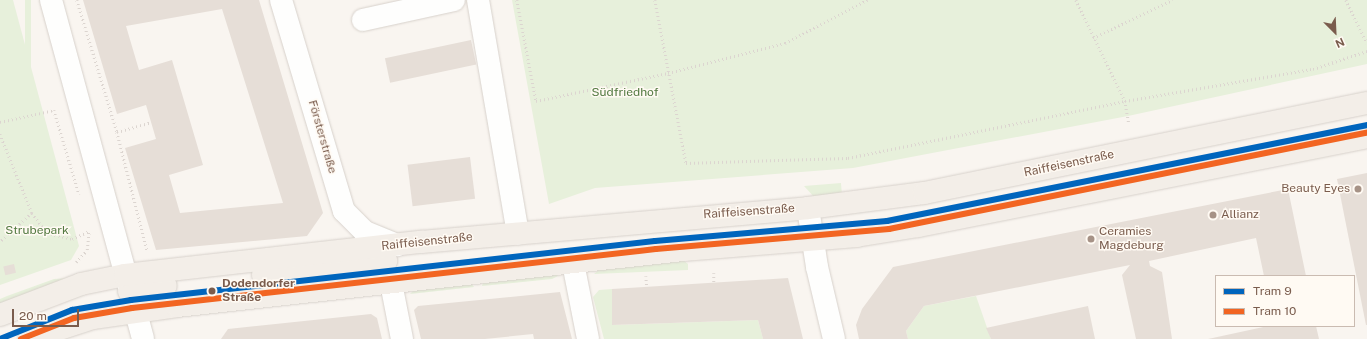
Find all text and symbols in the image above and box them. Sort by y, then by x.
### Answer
north arrow [1315,12,1355,52]
text: N [1334,36,1346,50]
park label: Südfriedhof [592,86,658,100]
street label: Försterstraße [305,99,339,175]
street label: Raiffeisenstraße [1023,147,1115,181]
place label: Beauty Eyes [1281,182,1350,196]
marker: Beauty Eyes [1353,184,1363,194]
street label: Raiffeisenstraße [703,202,795,222]
place label: Allianz [1221,208,1259,222]
marker: Allianz [1208,210,1218,220]
park label: Strubepark [5,224,69,238]
place label: Ceramies Magdeburg [1099,225,1164,253]
street label: Raiffeisenstraße [381,230,473,254]
marker: Ceramies Magdeburg [1086,234,1096,244]
legend [1215,275,1355,327]
place label: Dodendorfer Straße [222,277,295,305]
marker: Dodendorfer Straße [205,284,219,298]
text: Tram 9 [1253,284,1292,298]
scale bar [14,301,81,327]
text: Tram 10 [1253,304,1296,318]
text: 20 m [19,309,47,323]

